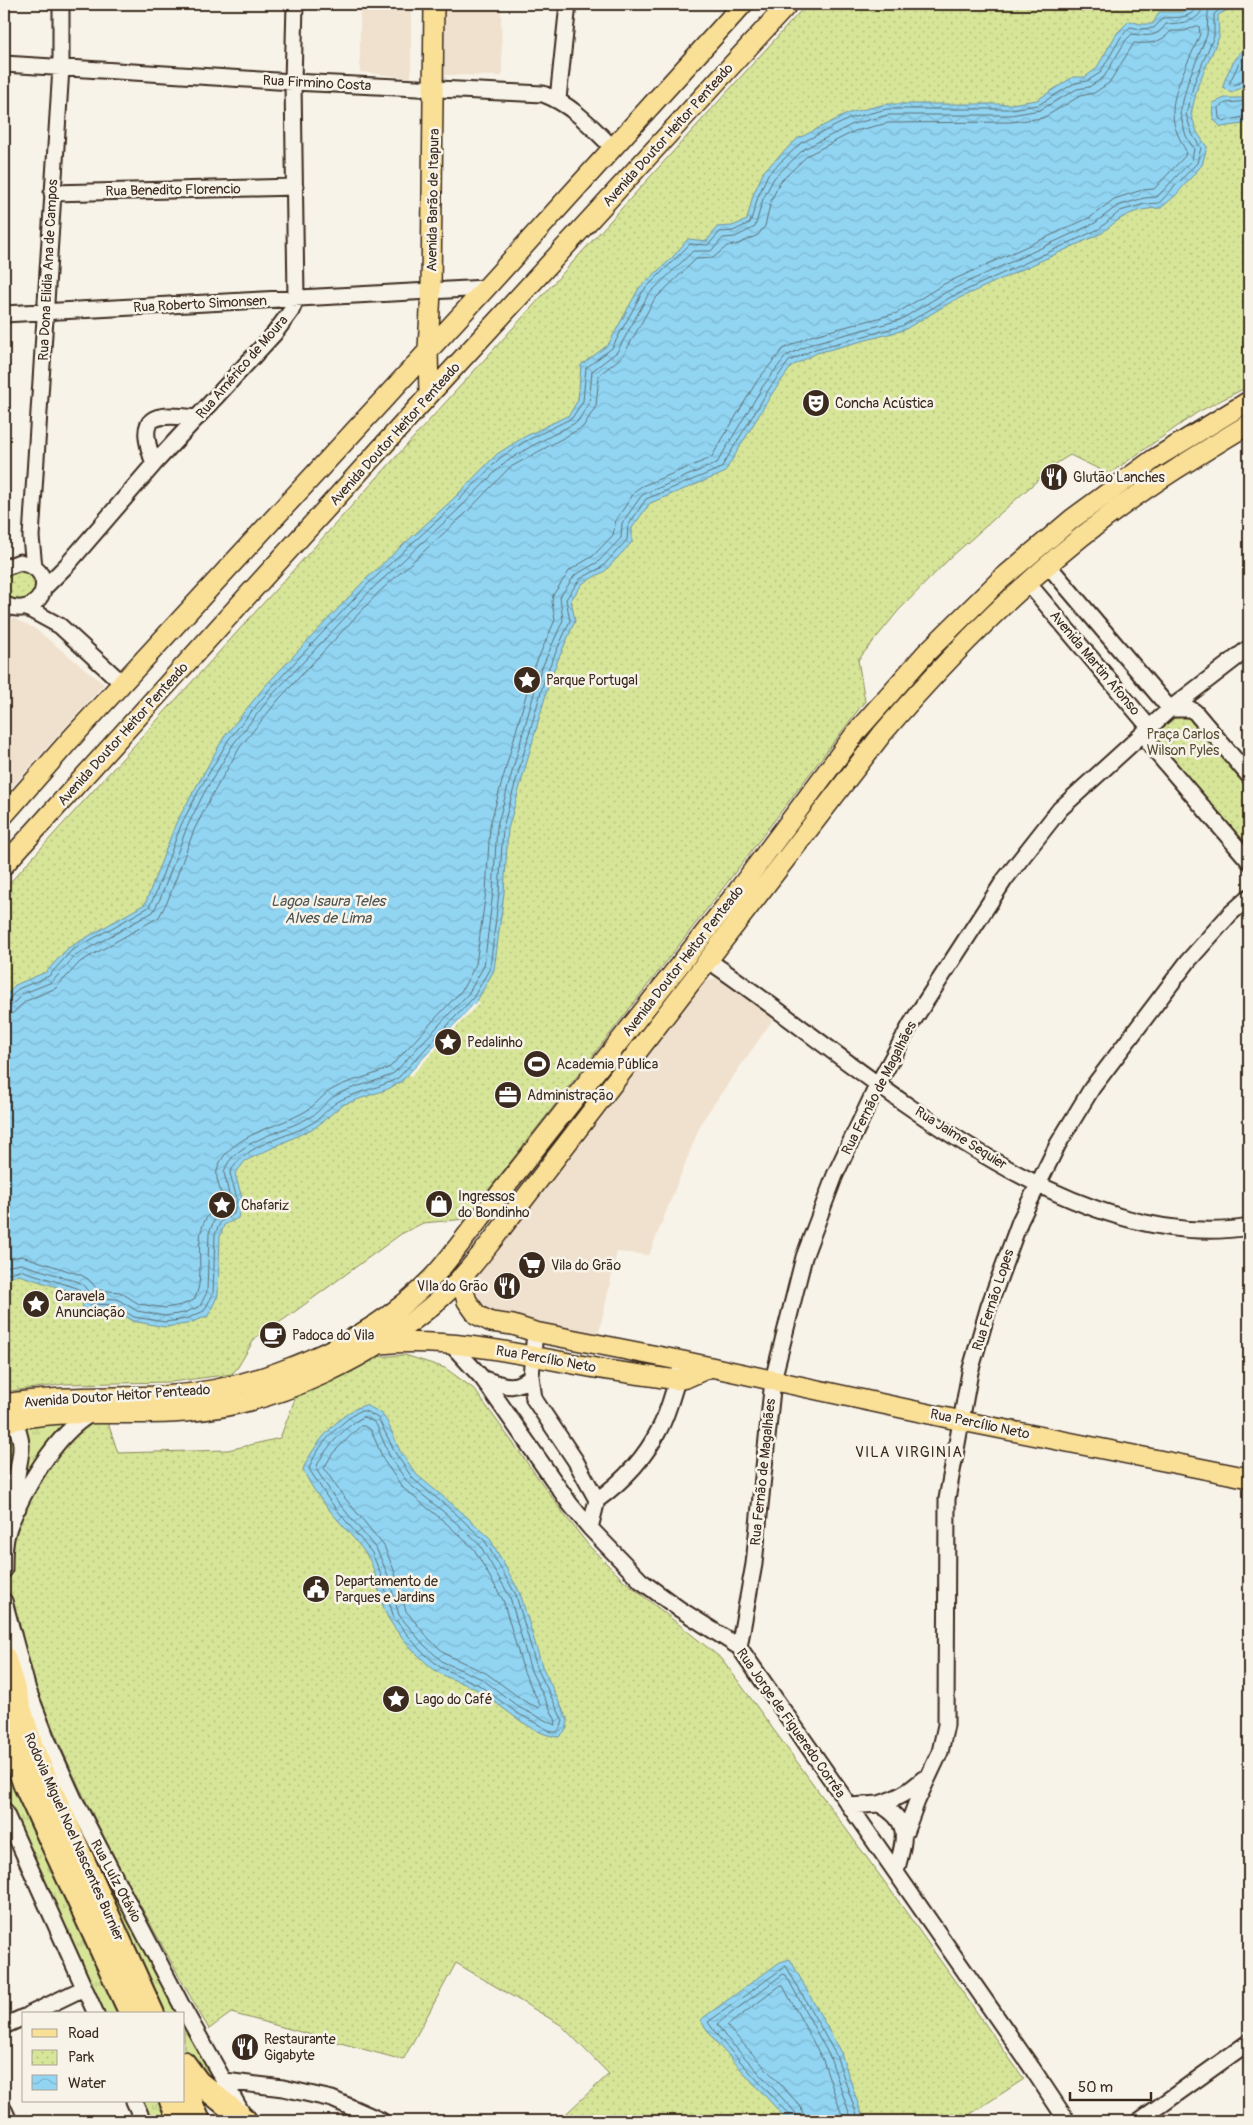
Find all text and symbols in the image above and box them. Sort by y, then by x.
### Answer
street label: Avenida Doutor Heitor Penteado [599,60,737,210]
street label: Rua Firmino Costa [262,72,372,94]
street label: Avenida Barão de Itapura [423,128,443,272]
street label: Rua Dona Elidia Ana de Campos [35,178,61,361]
street label: Rua Benedito Florencio [105,180,241,200]
street label: Rua Roberto Simonsen [133,292,267,316]
street label: Rua Américo de Moura [192,312,292,422]
street label: Avenida Doutor Heitor Penteado [326,359,464,509]
theatre icon: Concha Acústica [801,388,831,418]
place label: Concha Acústica [835,395,934,412]
restaurant icon: Glutão Lanches [1039,462,1069,492]
place label: Glutão Lanches [1073,469,1165,486]
street label: Avenida Martin Afonso [1046,607,1144,719]
street label: Avenida Doutor Heitor Penteado [54,659,192,809]
place icon: Parque Portugal [512,665,542,695]
place label: Parque Portugal [546,672,638,689]
park label: Praça Carlos Wilson Pyles [1146,726,1220,759]
street label: Avenida Doutor Heitor Penteado [619,882,747,1040]
water label: Lagoa Isaura Teles Alves de Lima [271,892,388,928]
street label: Rua Fernão de Magalhães [838,1018,920,1158]
place icon: Pedalinho [433,1027,463,1057]
place label: Pedalinho [467,1034,523,1051]
sports icon: Academia Pública [522,1049,552,1079]
place label: Academia Pública [556,1056,658,1073]
office icon: Administração [493,1080,523,1110]
place label: Administração [527,1087,614,1104]
street label: Rua Jaime Sequier [912,1103,1010,1173]
place label: Ingressos do Bondinho [458,1188,530,1221]
shop icon: Ingressos do Bondinho [424,1189,454,1219]
place icon: Chafariz [207,1190,237,1220]
place label: Chafariz [241,1197,289,1214]
street label: Rua Fernão Lopes [969,1246,1018,1353]
supermarket icon: Vila do Grão [517,1250,547,1280]
place label: Vila do Grão [551,1257,621,1274]
restaurant icon: VIla do Grão [492,1271,522,1301]
place label: VIla do Grão [417,1278,488,1295]
place label: Caravela Anunciação [55,1288,126,1321]
place icon: Caravela Anunciação [21,1289,51,1319]
cafe icon: Padoca do Vila [258,1320,288,1350]
place label: Padoca do Vila [292,1327,374,1344]
street label: Rua Percílio Neto [495,1342,598,1376]
street label: Avenida Doutor Heitor Penteado [23,1381,211,1411]
street label: Rua Fernão de Magalhães [747,1397,779,1546]
street label: Rua Percílio Neto [929,1405,1032,1443]
district label: VILA VIRGINIA [855,1443,963,1462]
place label: Departamento de Parques e Jardins [335,1573,438,1606]
public building icon: Departamento de Parques e Jardins [301,1574,331,1604]
street label: Rua Jorge de Figueredo Corrêa [733,1645,849,1801]
place icon: Lago do Café [381,1684,411,1714]
place label: Lago do Café [415,1691,492,1708]
street label: Rodovia Miguel Noel Nascentes Burnier [20,1730,128,1944]
street label: Rua Luíz Otávio [87,1837,145,1926]
legend [22,2012,185,2102]
text: Road [68,2024,99,2043]
place label: Restaurante Gigabyte [264,2031,336,2064]
restaurant icon: Restaurante Gigabyte [230,2032,260,2062]
text: Park [68,2048,95,2067]
scale bar [1070,2070,1152,2102]
text: Water [68,2074,107,2093]
text: 50 m [1078,2078,1113,2097]

